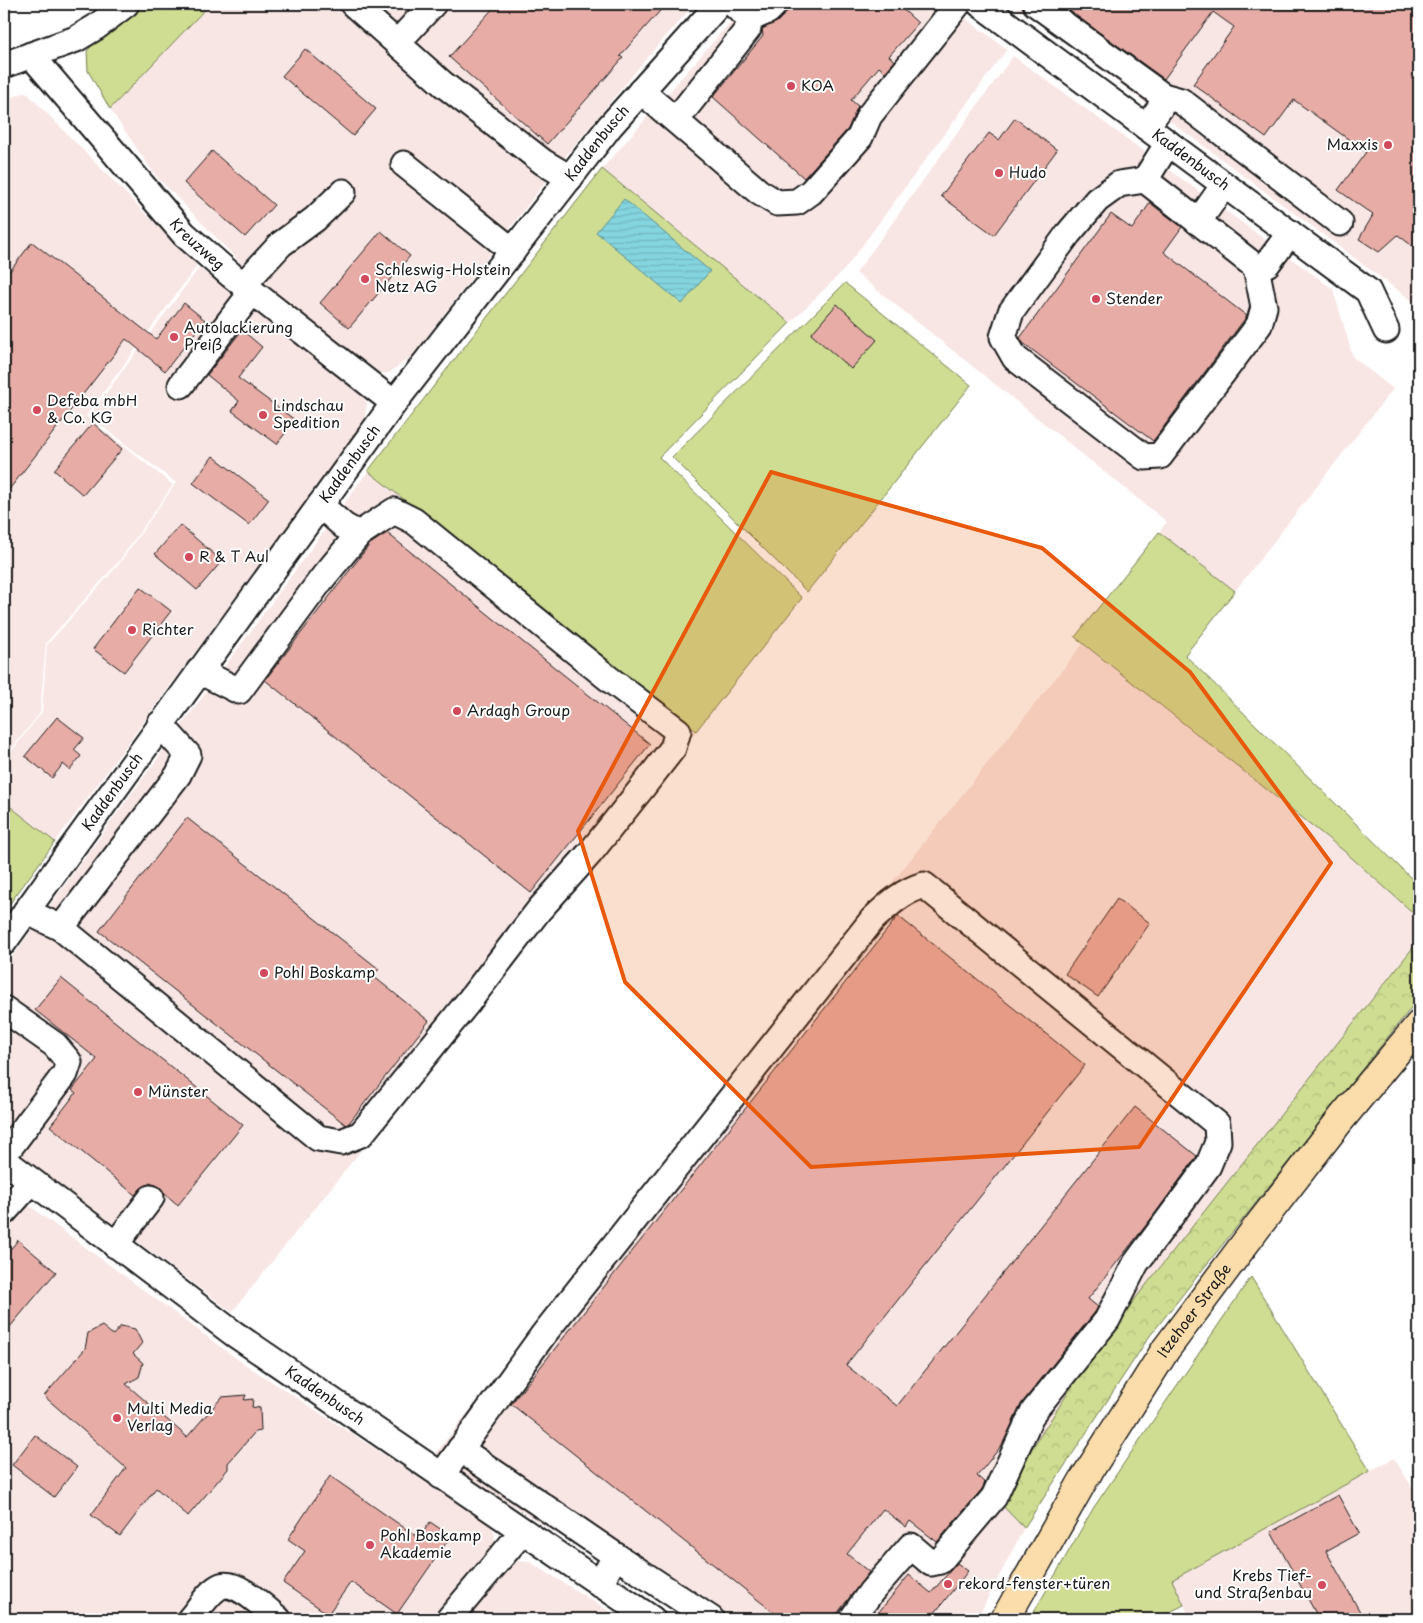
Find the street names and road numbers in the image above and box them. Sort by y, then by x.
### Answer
street label: Kaddenbusch [558,99,634,185]
street label: Kaddenbusch [1148,122,1235,195]
street label: Kreuzweg [165,212,231,275]
street label: Kaddenbusch [312,419,385,507]
street label: Kaddenbusch [75,747,148,835]
street label: Itzehoer Straße [1150,1258,1236,1362]
street label: Kaddenbusch [281,1359,370,1430]

